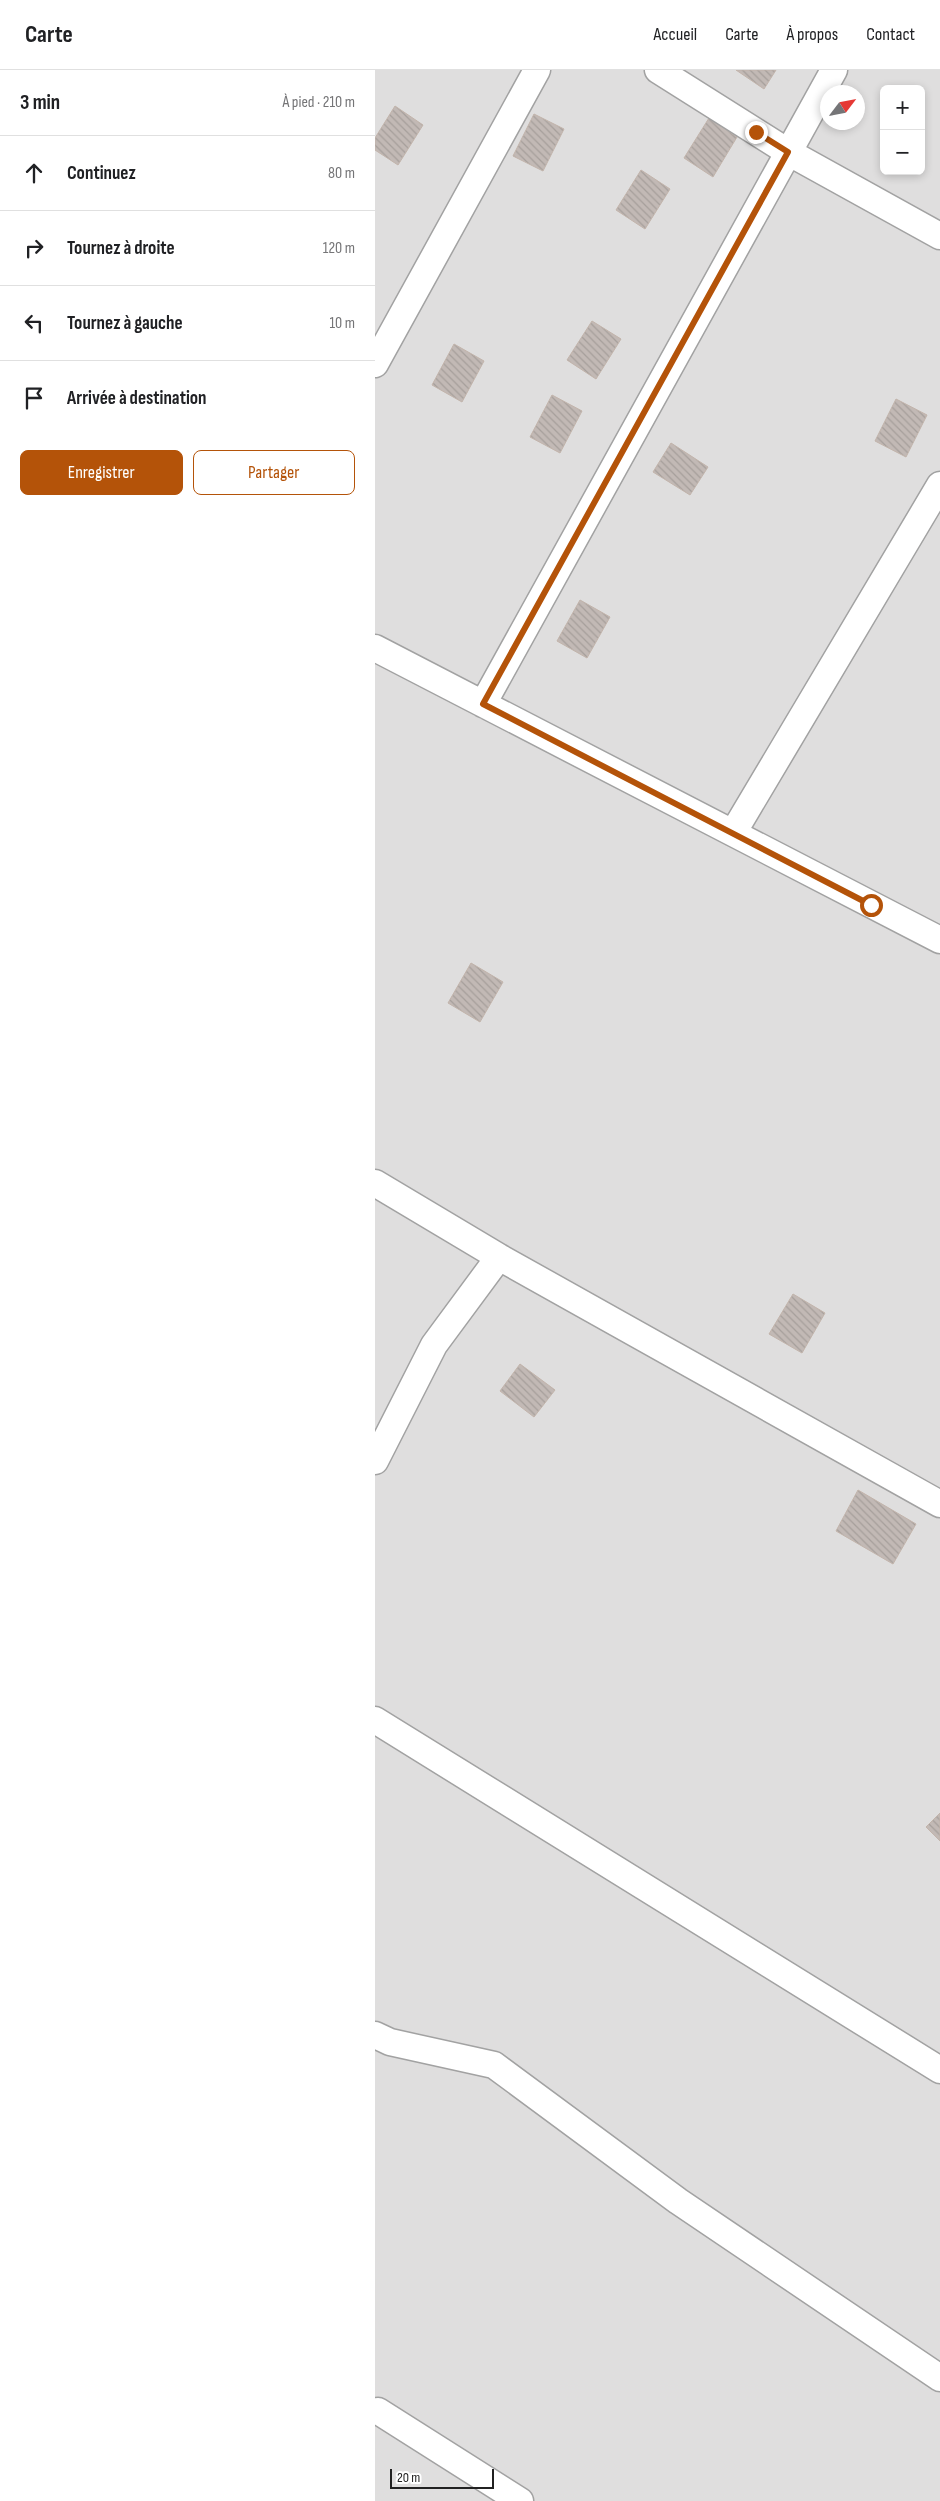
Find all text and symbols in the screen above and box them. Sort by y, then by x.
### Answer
text: Carte [25,20,73,49]
text: Accueil [653,24,697,45]
text: Carte [725,24,758,45]
text: À propos [786,24,838,45]
text: Contact [866,24,915,45]
north arrow [820,85,865,130]
map controls [880,85,925,175]
button: + [880,85,925,130]
text: 3 min [20,90,60,115]
text: À pied · 210 m [282,93,355,112]
route end [745,121,768,144]
button: − [880,130,925,175]
icon: ahead [20,159,48,187]
text: Continuez [67,162,136,185]
text: 80 m [328,164,355,183]
icon: right [20,234,48,262]
text: Tournez à droite [67,237,175,260]
text: 120 m [323,239,355,258]
icon: left [20,309,48,337]
text: Tournez à gauche [67,312,183,335]
text: 10 m [329,314,355,333]
icon: arrive [20,384,48,412]
text: Arrivée à destination [67,387,207,410]
button: Enregistrer [20,450,183,495]
button: Partager [193,450,355,495]
route start [860,894,883,917]
scale bar [390,2466,494,2489]
text: 20 m [397,2469,420,2486]

